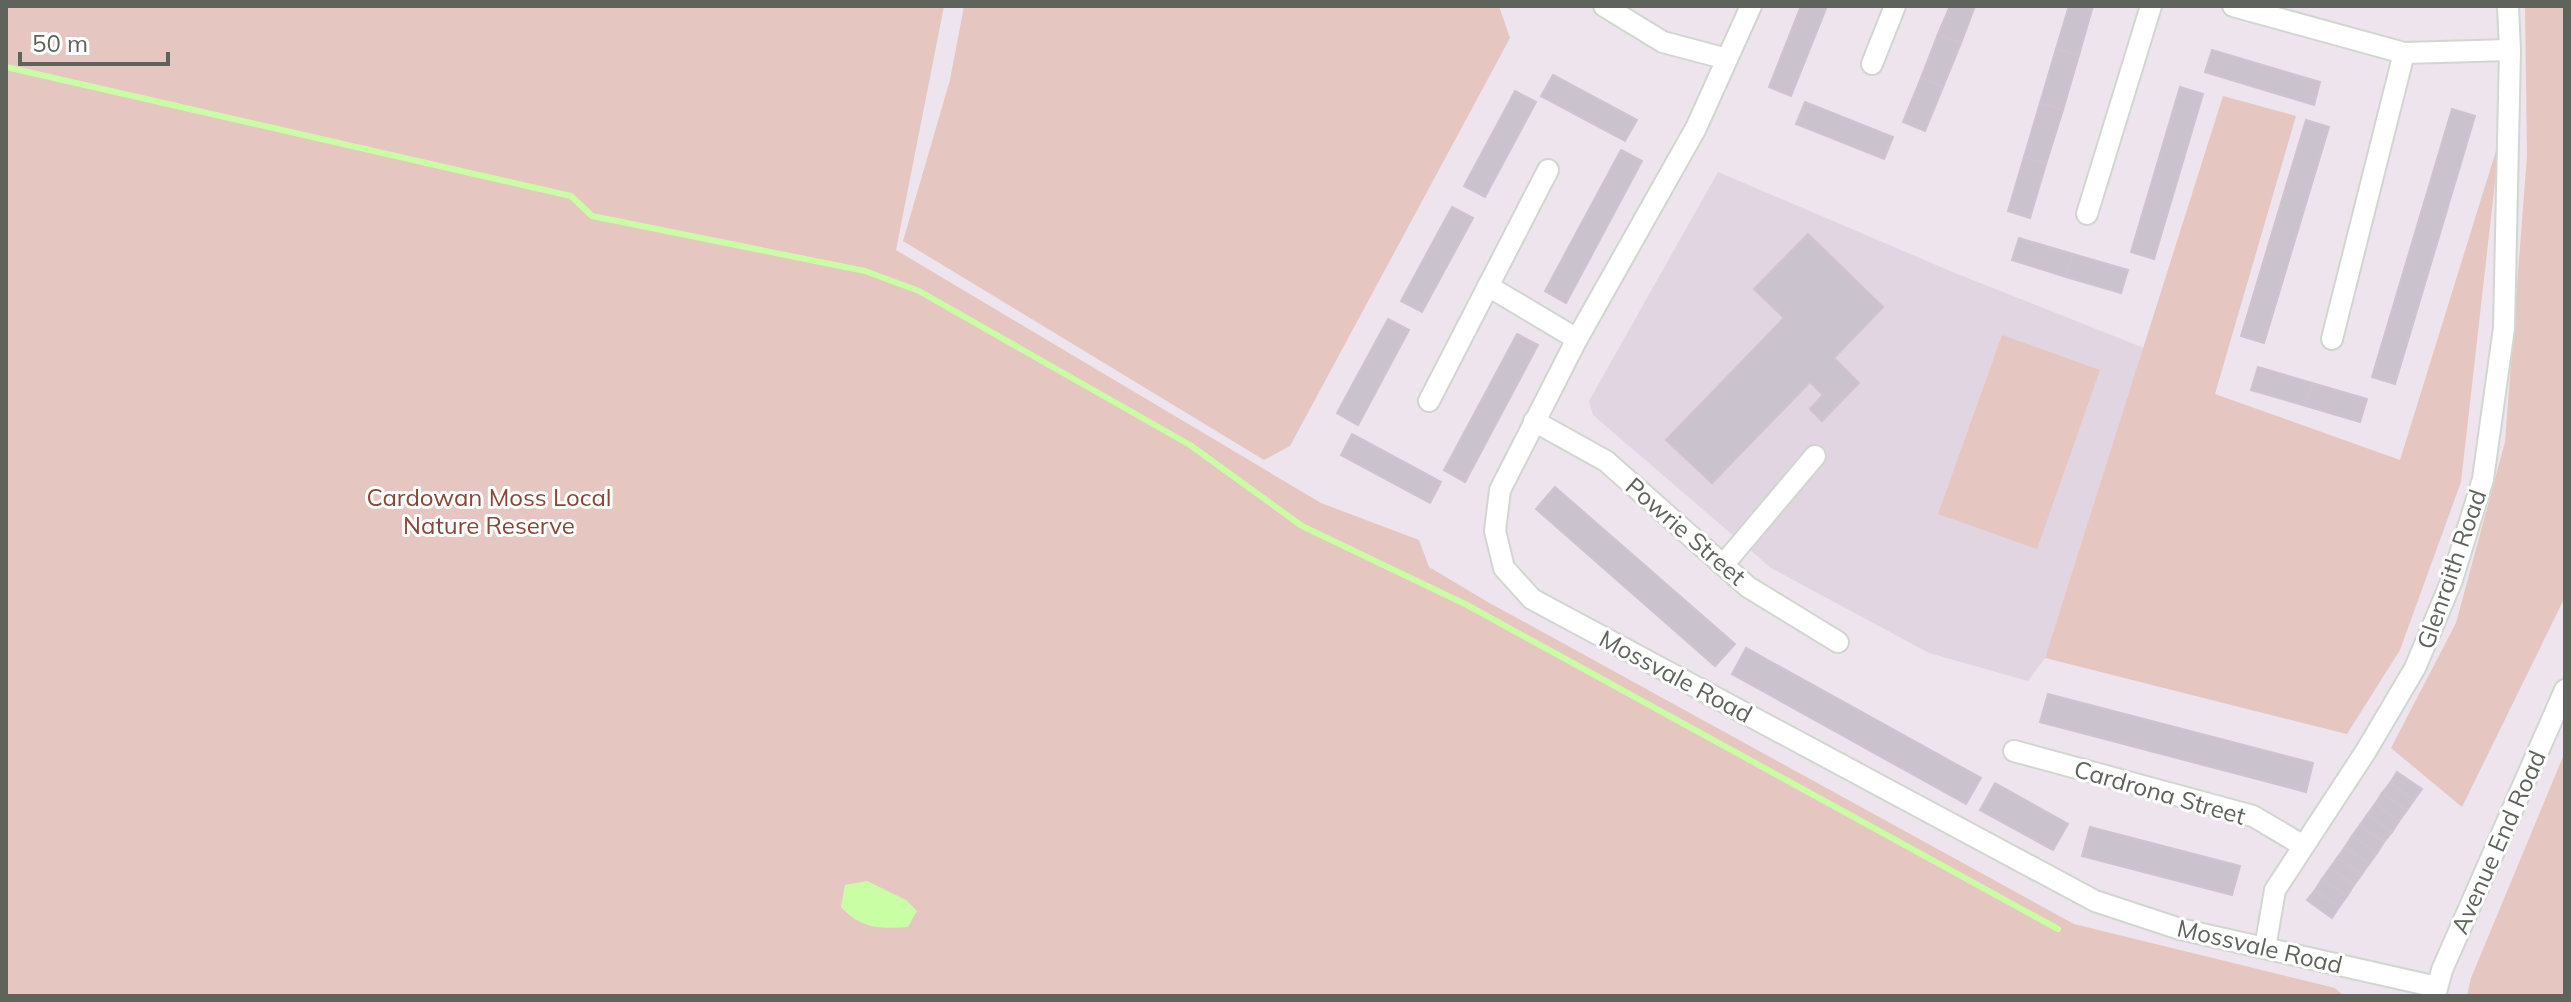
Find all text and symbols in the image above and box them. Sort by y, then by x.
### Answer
scale bar [20,16,168,66]
text: 50 m [32,28,88,58]
street label: Powrie Street [1620,471,1752,591]
park label: Cardowan Moss Local Nature Reserve [366,482,612,540]
street label: Glenraith Road [2410,485,2492,653]
street label: Mossvale Road [1595,623,1757,729]
street label: Avenue End Road [2444,746,2552,938]
street label: Cardrona Street [2071,753,2249,831]
street label: Mossvale Road [2174,912,2346,980]

